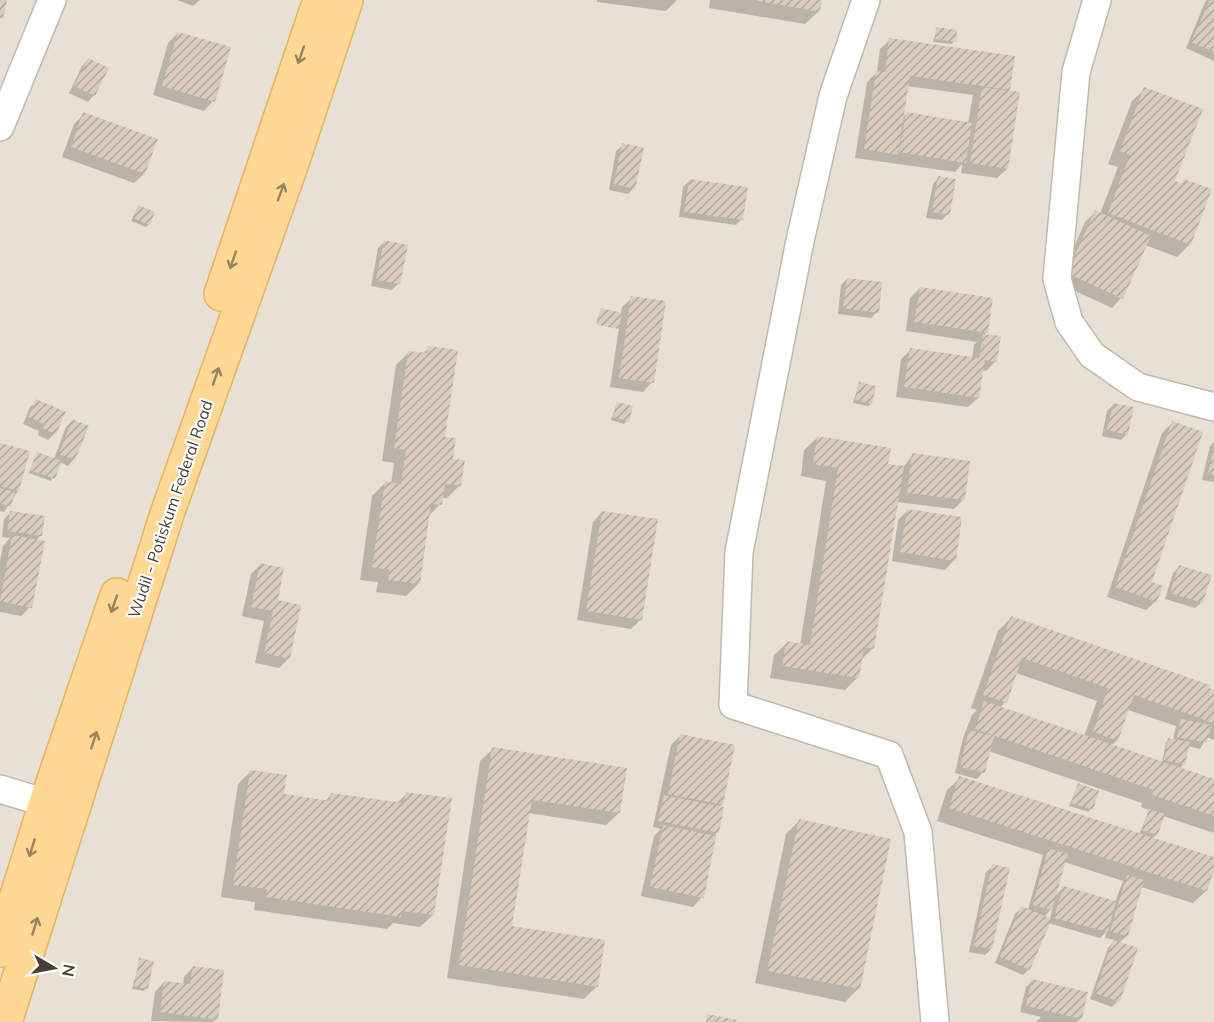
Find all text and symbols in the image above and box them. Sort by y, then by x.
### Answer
one-way arrow [295,46,306,64]
one-way arrow [277,184,288,202]
one-way arrow [226,250,237,269]
one-way arrow [211,367,222,386]
street label: Wudil - Potiskum Federal Road [123,397,217,621]
one-way arrow [108,594,119,612]
one-way arrow [89,731,100,750]
one-way arrow [26,838,37,857]
one-way arrow [30,917,41,936]
north arrow [24,938,84,998]
text: N [58,963,80,978]

